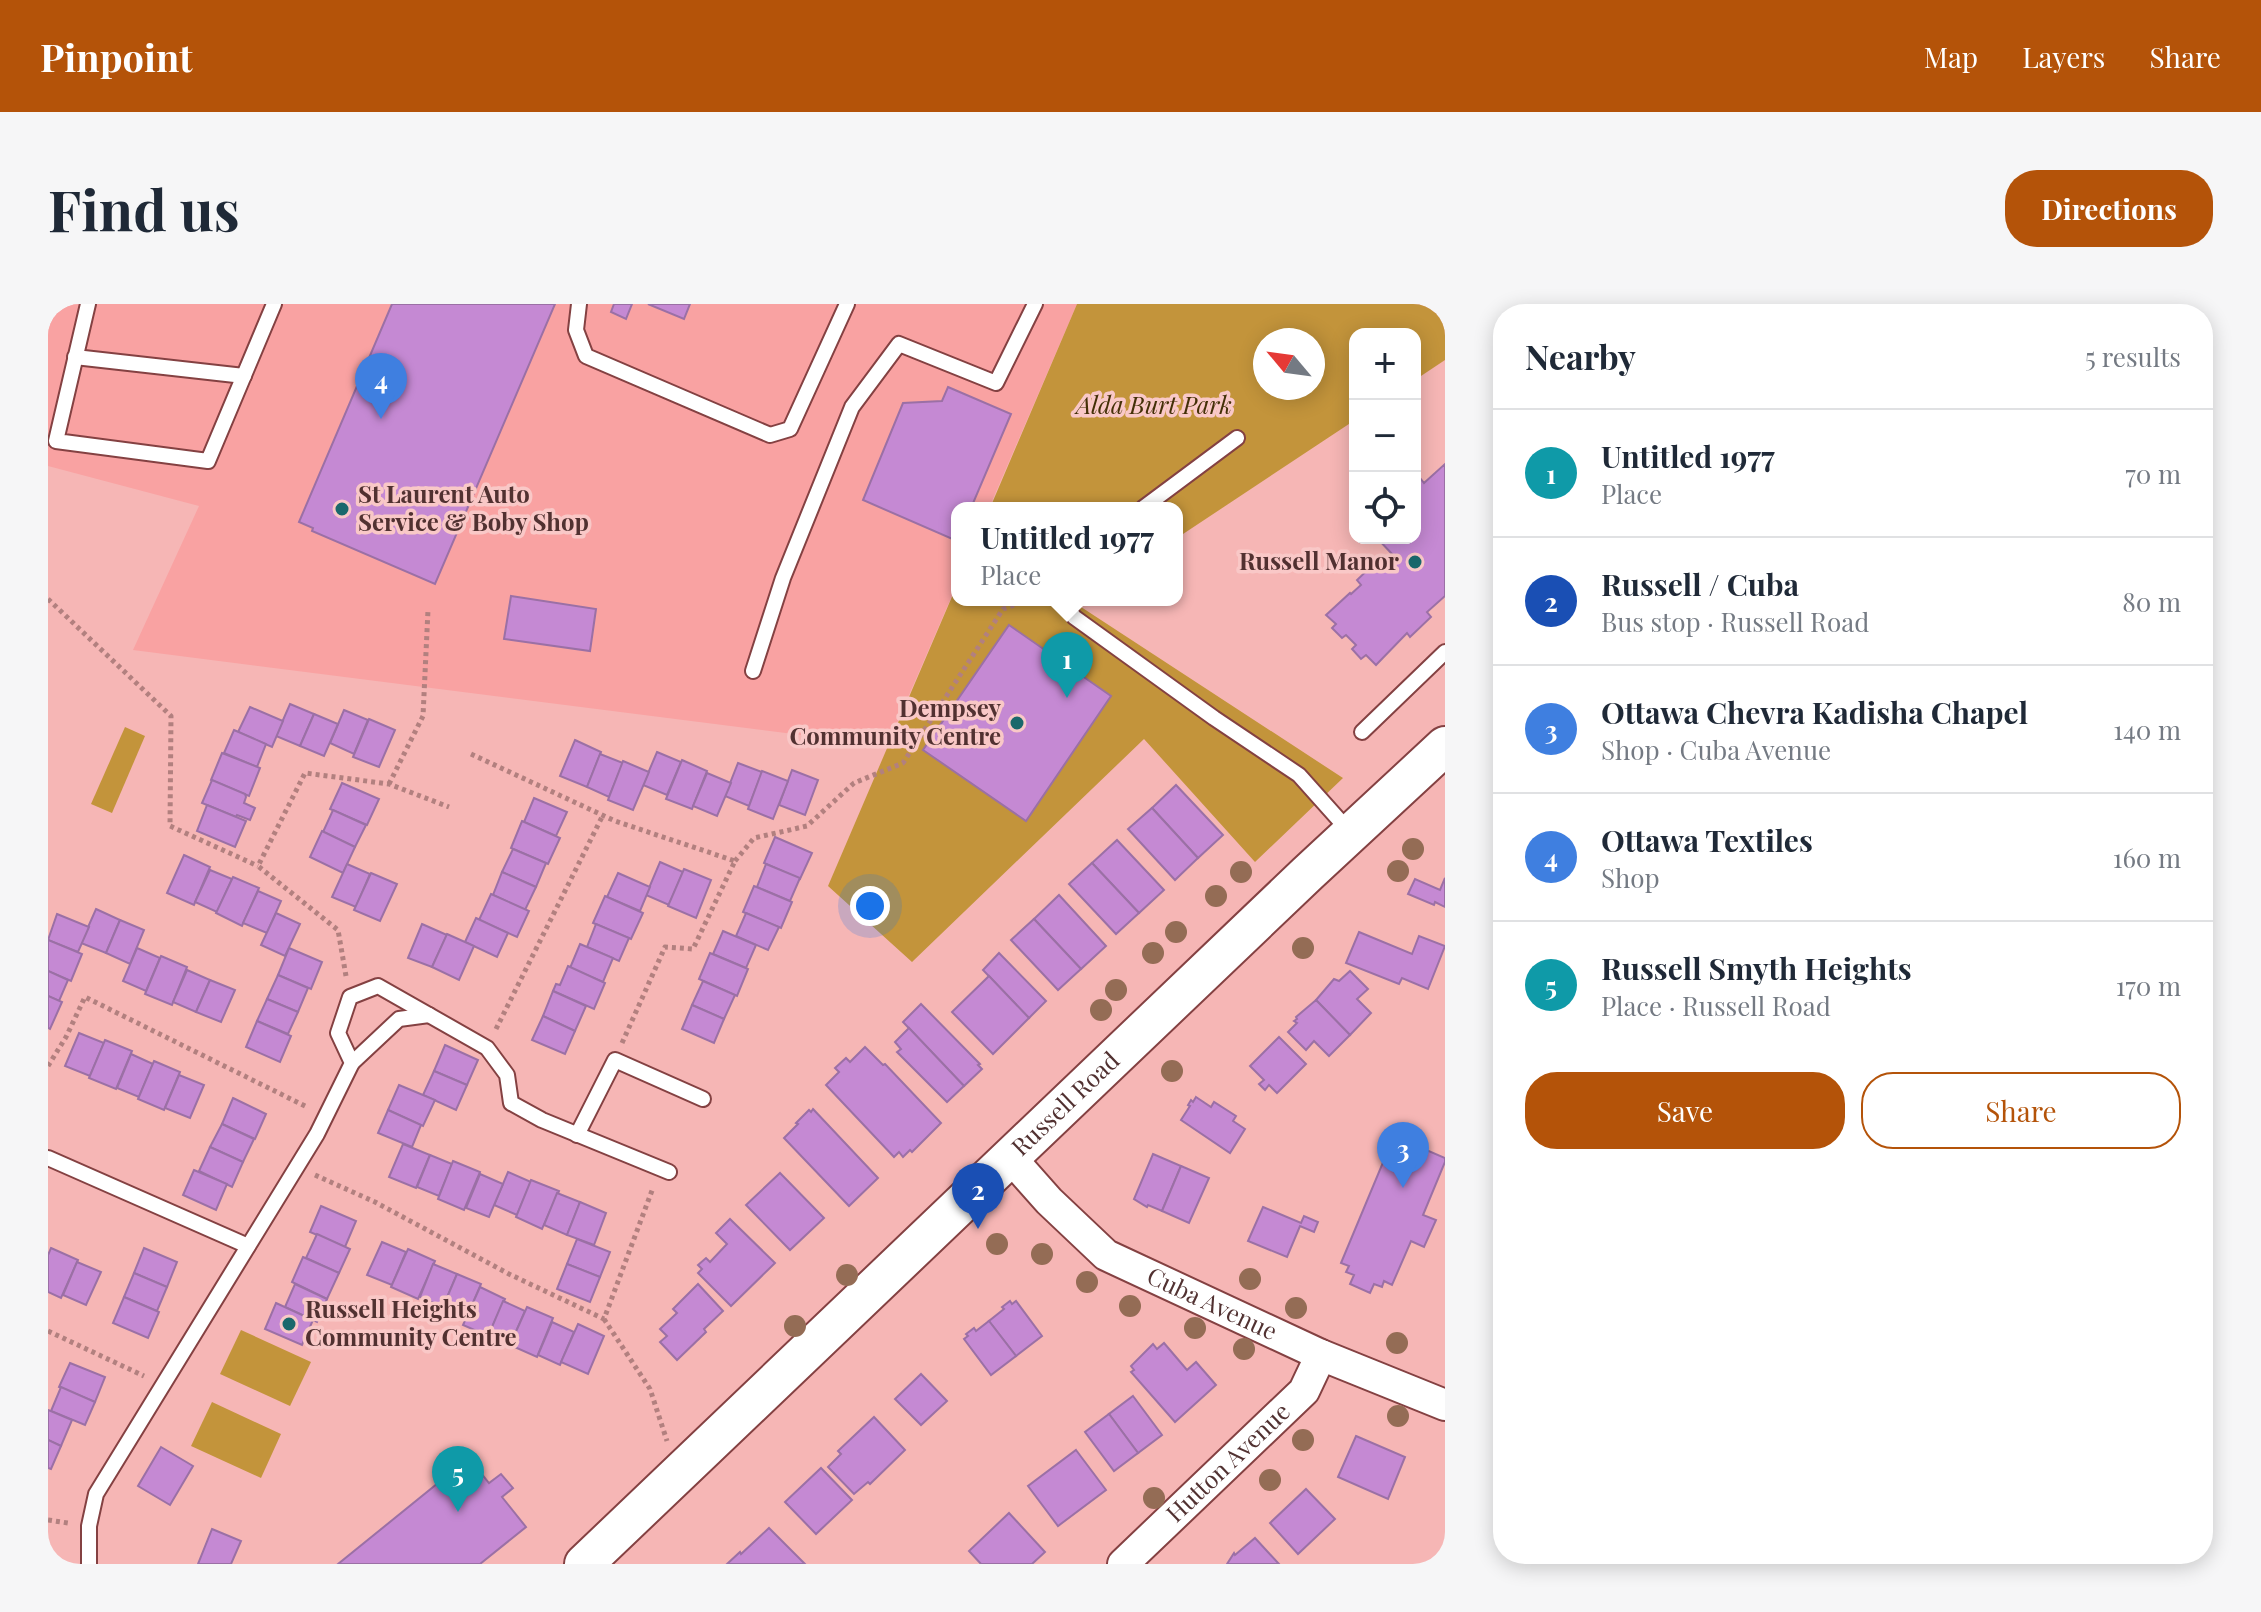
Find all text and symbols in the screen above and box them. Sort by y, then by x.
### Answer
text: Pinpoint [40,31,193,82]
text: Map [1924,38,1978,75]
text: Layers [2022,38,2105,75]
text: Share [2149,38,2221,75]
button: Directions [2005,170,2213,247]
text: Find us [48,171,240,246]
north arrow [1253,328,1325,400]
map controls [1349,328,1421,544]
button: + [1349,328,1421,400]
text: Nearby [1525,333,1636,379]
text: 5 results [2085,339,2181,374]
pin: 4 [355,353,407,419]
park label: Alda Burt Park [1073,388,1232,420]
button: − [1349,400,1421,472]
text: Untitled 1977 [1601,436,1775,476]
text: 1 [1546,456,1556,491]
text: 70 m [2125,456,2181,491]
button: locate [1349,472,1421,544]
text: Place [1601,476,1662,511]
place label: St Laurent Auto Service & Boby Shop [358,477,589,537]
marker: St Laurent Auto Service & Boby Shop [333,500,351,518]
popup [951,502,1183,606]
text: Untitled 1977 [980,517,1154,557]
place label: Russell Manor [1239,544,1400,576]
marker: Russell Manor [1406,553,1424,571]
text: Place [980,557,1041,592]
text: Russell / Cuba [1601,564,1799,604]
text: 2 [1544,584,1558,619]
text: 80 m [2122,584,2181,619]
text: Bus stop · Russell Road [1601,604,1869,639]
pin: 1 [1041,632,1093,698]
place label: Dempsey Community Centre [789,691,1002,751]
text: Ottawa Chevra Kadisha Chapel [1601,692,2028,732]
text: 3 [1545,712,1557,747]
text: 140 m [2113,712,2181,747]
marker: Dempsey Community Centre [1008,714,1026,732]
text: Shop · Cuba Avenue [1601,732,1831,767]
text: Ottawa Textiles [1601,820,1813,860]
text: 4 [1544,840,1558,875]
text: 160 m [2113,840,2181,875]
text: Shop [1601,860,1660,895]
your location [850,886,890,926]
text: Russell Smyth Heights [1601,948,1912,988]
text: 5 [1545,968,1557,1003]
text: 170 m [2116,968,2181,1003]
text: Place · Russell Road [1601,988,1831,1023]
street label: Russell Road [1004,1044,1125,1162]
button: Save [1525,1072,1845,1149]
button: Share [1861,1072,2181,1149]
pin: 3 [1377,1122,1429,1188]
pin: 2 [952,1163,1004,1229]
street label: Cuba Avenue [1142,1258,1283,1346]
place label: Russell Heights Community Centre [305,1292,517,1352]
marker: Russell Heights Community Centre [280,1315,298,1333]
street label: Hutton Avenue [1158,1395,1296,1528]
pin: 5 [432,1446,484,1512]

